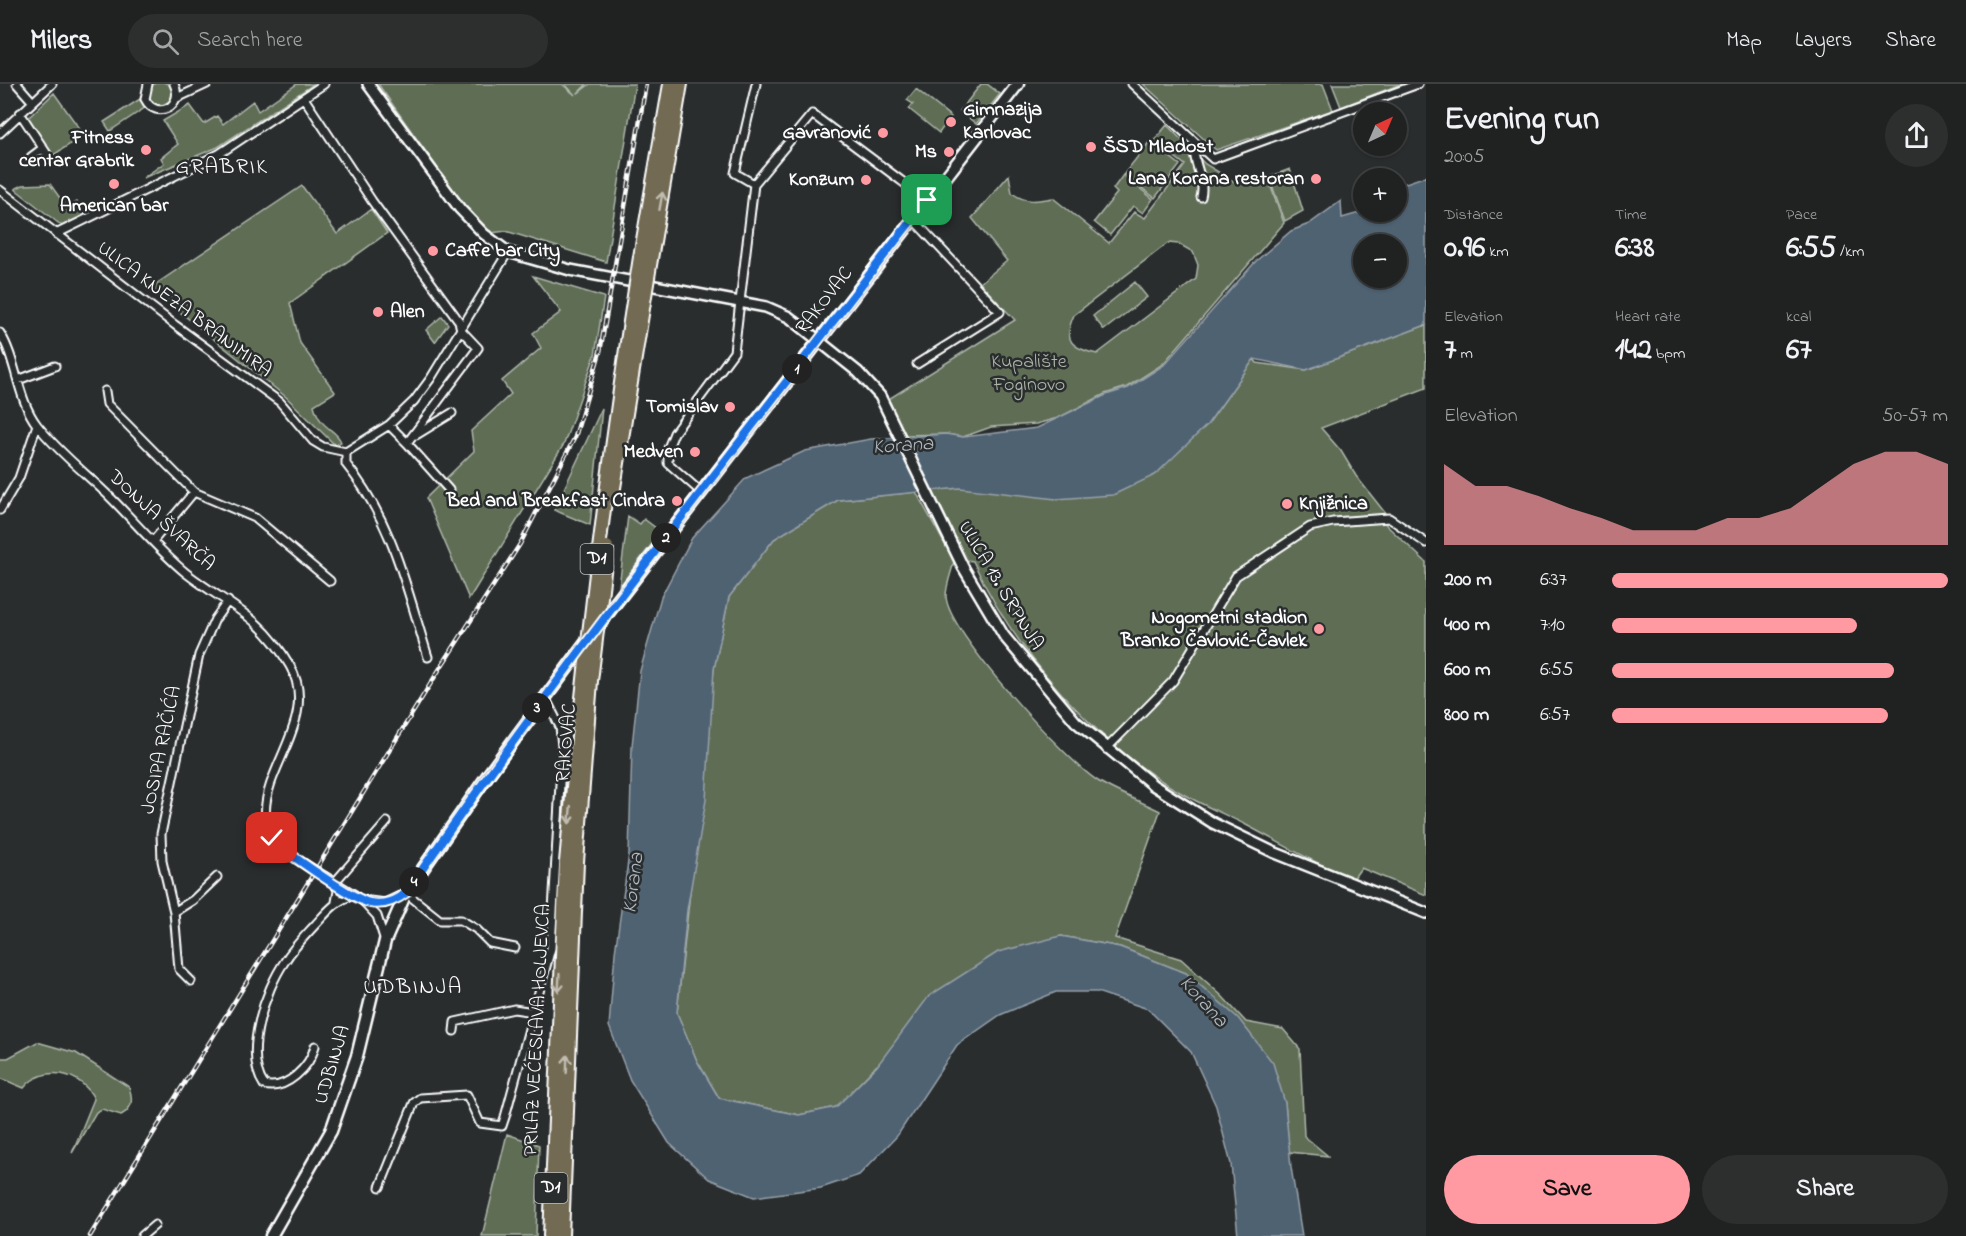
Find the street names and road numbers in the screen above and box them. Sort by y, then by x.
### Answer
street label: ULICA KNEZA BRANIMIRA [90,235,278,385]
street label: RAKOVAC [789,261,861,341]
street label: DONJA ŠVARČA [100,463,221,579]
street label: ULICA 13. SRPNJA [950,516,1050,656]
road number: D1 [580,544,614,574]
street label: JOSIPA RAČIĆA [134,683,190,817]
street label: RAKOVAC [549,702,585,784]
street label: PRILAZ VEĆESLAVA HOLJEVCA [517,903,559,1157]
street label: UDBINJA [307,1022,359,1108]
road number: D1 [534,1173,568,1203]

